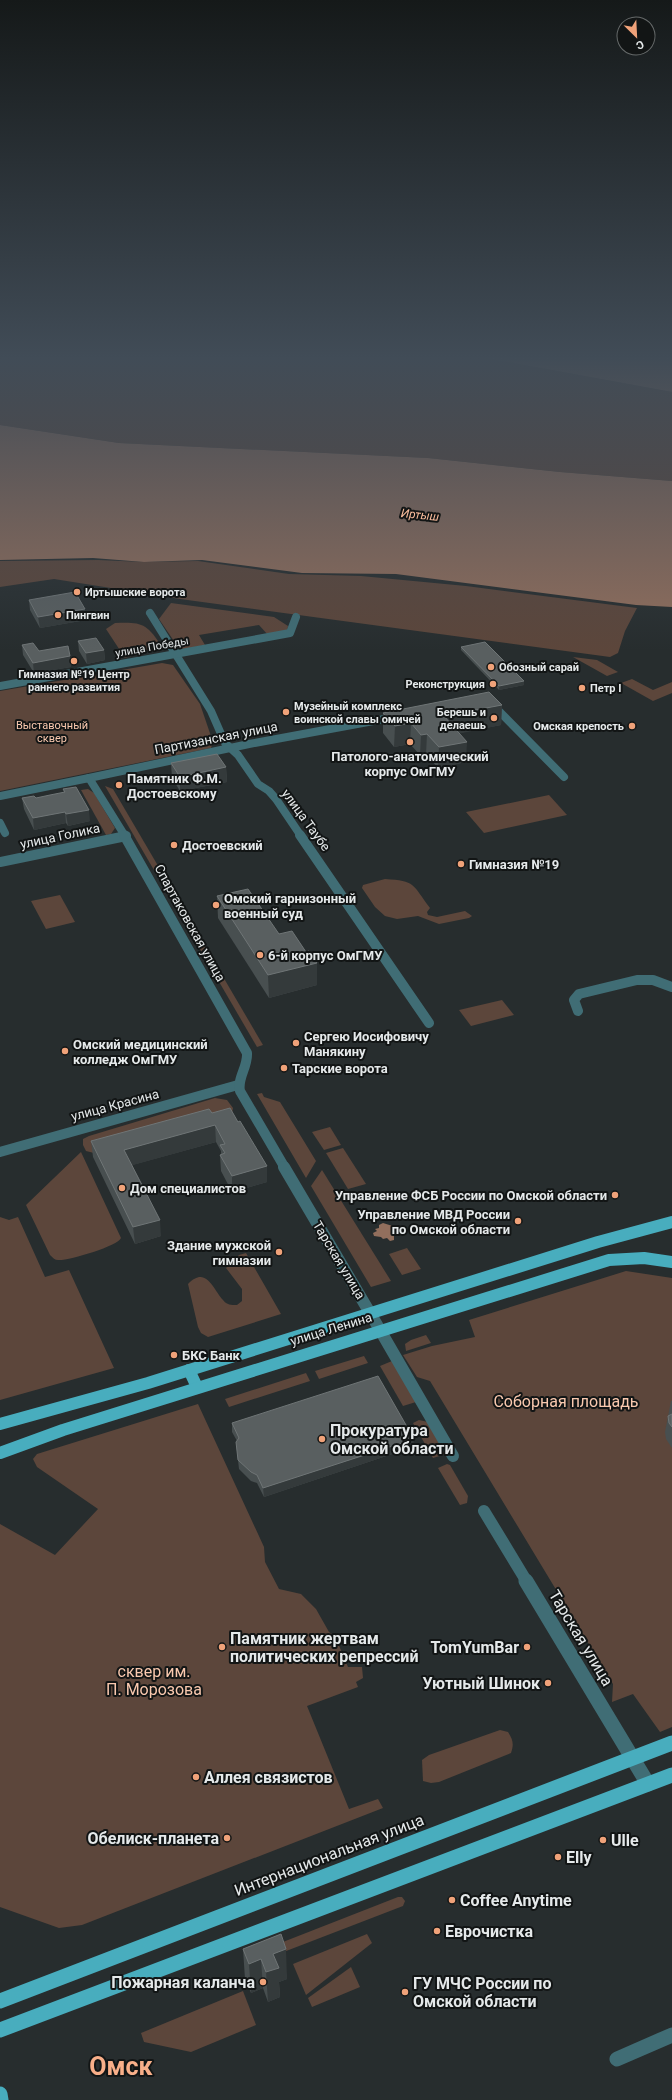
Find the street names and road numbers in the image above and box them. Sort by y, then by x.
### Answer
street label: улица Победы [114,634,190,660]
street label: Партизанская улица [153,719,279,757]
street label: улица Таубе [279,786,334,854]
street label: улица Голика [19,820,101,852]
street label: Спартаковская улица [152,862,228,984]
street label: улица Красина [69,1086,161,1124]
street label: Тарская улица [310,1218,368,1302]
street label: улица Ленина [288,1309,374,1349]
street label: Тарская улица [545,1586,617,1690]
street label: Интернациональная улица [232,1810,426,1900]

